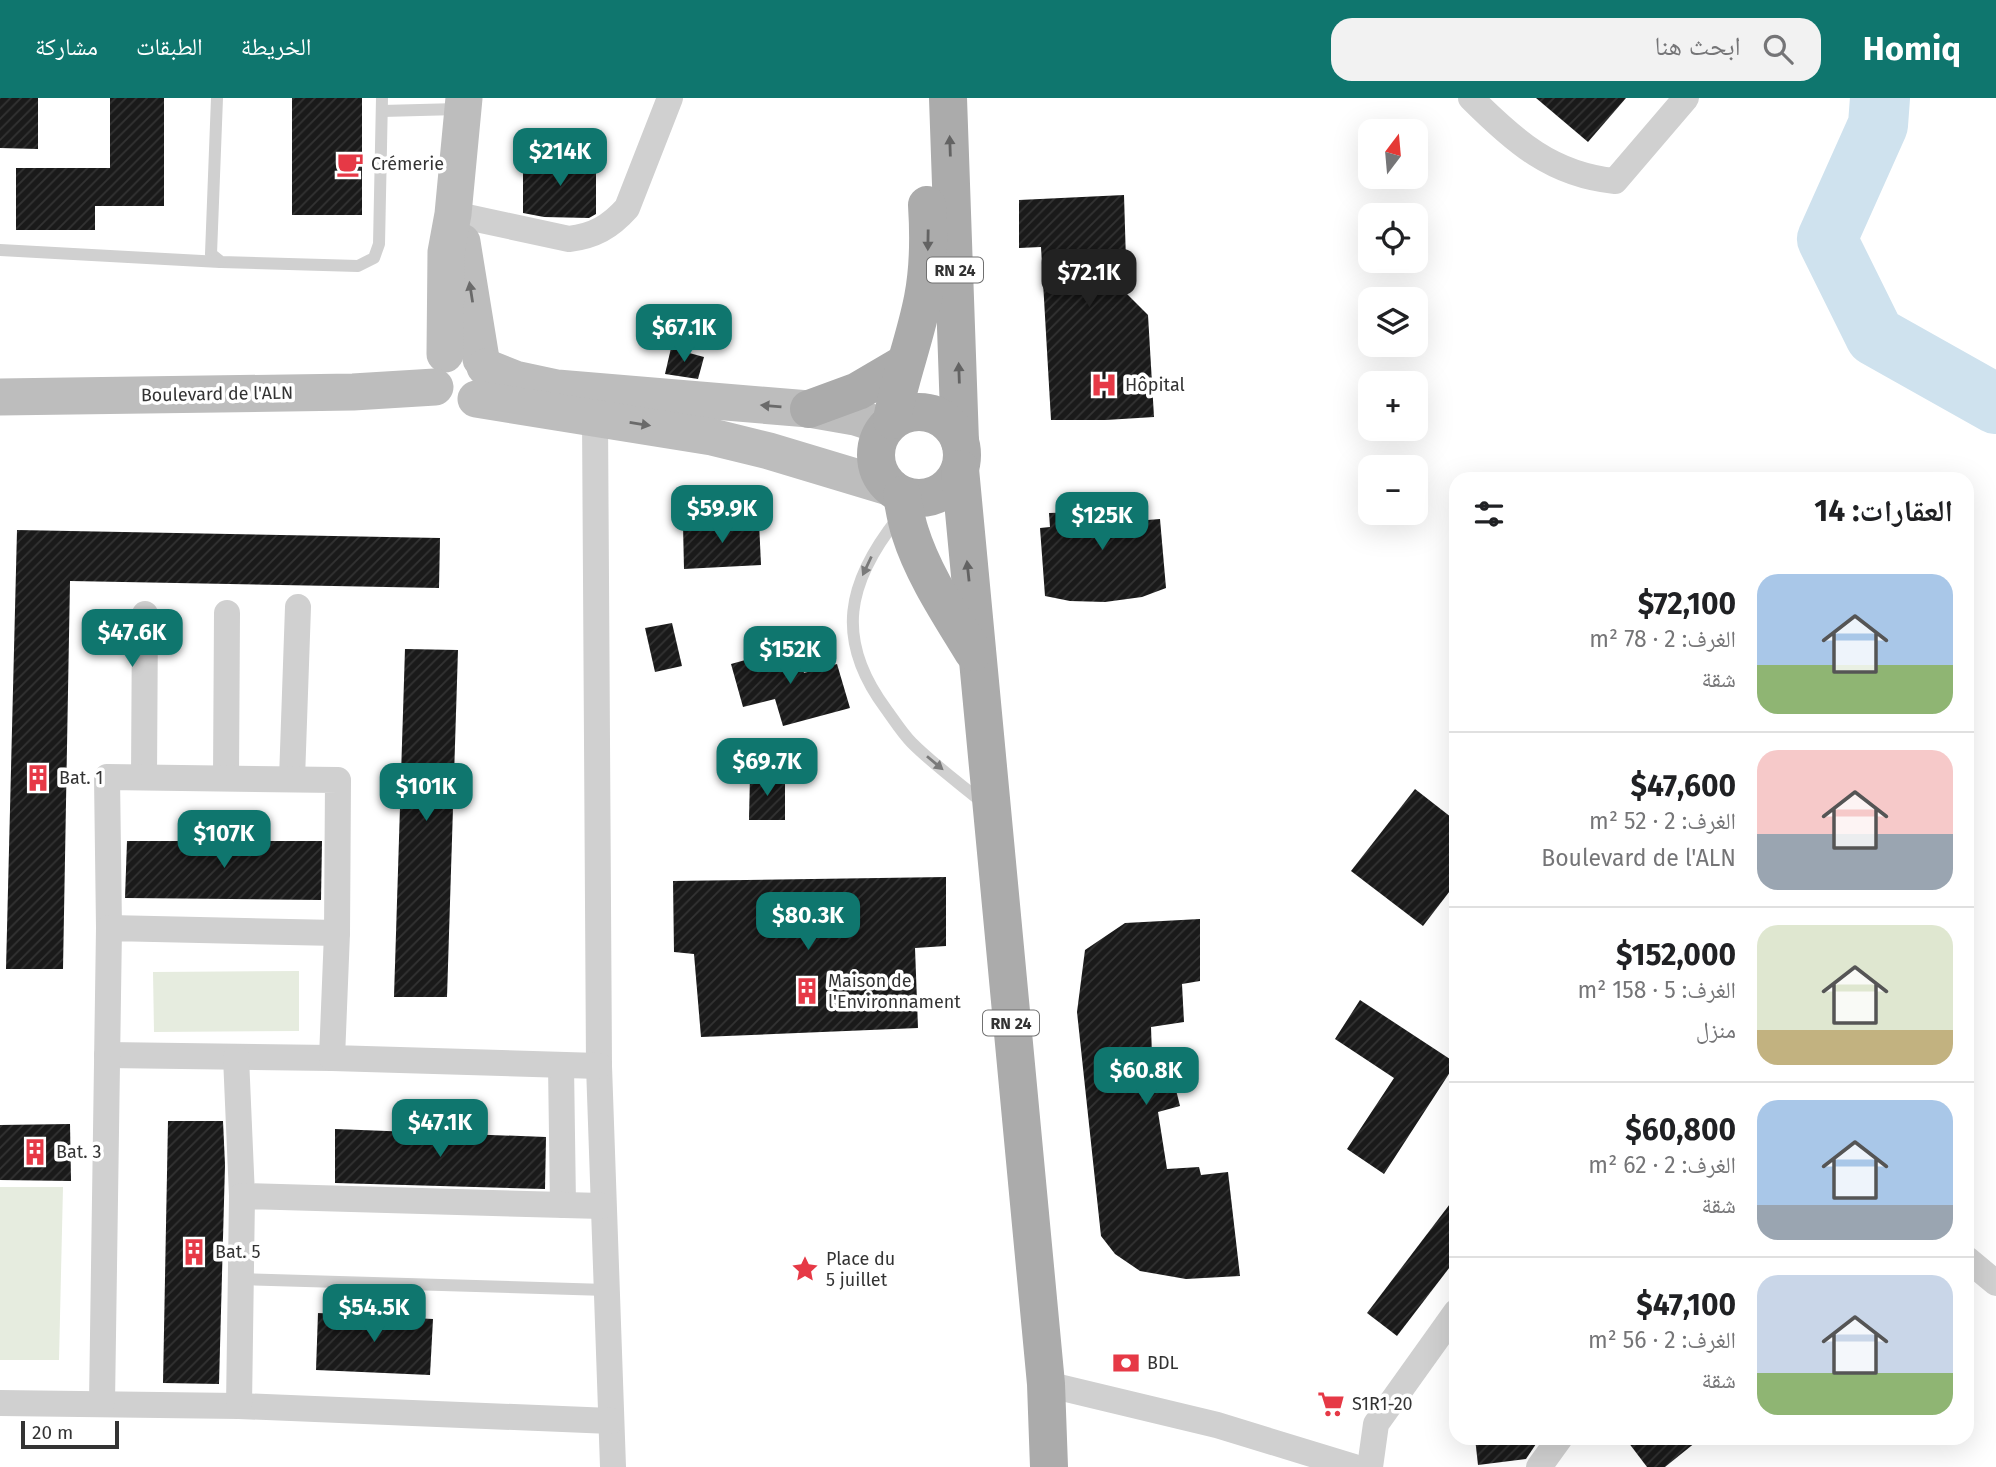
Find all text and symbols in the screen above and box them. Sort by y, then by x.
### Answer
search box [1331,18,1821,81]
text: Homiq [1863,29,1961,69]
icon: search [1759,30,1797,68]
text: ابحث هنا [1655,31,1741,62]
text: مشاركة [35,33,98,61]
text: الطبقات [136,33,203,61]
text: الخريطة [241,33,311,61]
north arrow [1358,119,1428,189]
map controls [1358,119,1428,525]
pin: $214K [511,129,609,188]
one-way arrow [945,135,956,157]
text: $214K [529,137,591,165]
cafe icon: Crémerie [335,149,365,179]
place label: Crémerie [371,153,444,175]
button: locate [1358,203,1428,273]
one-way arrow [922,229,934,251]
pin: $72.1K [1032,250,1146,309]
road number: RN 24 [927,258,983,282]
text: $72.1K [1057,258,1121,286]
one-way arrow [465,280,476,302]
button: layers [1358,287,1428,357]
pin: $67.1K [627,304,741,364]
text: $67.1K [652,313,716,341]
one-way arrow [953,362,965,384]
hospital icon: Hôpital [1089,370,1119,400]
button: + [1358,371,1428,441]
place label: Hôpital [1125,374,1185,396]
street label: Boulevard de l'ALN [141,382,293,406]
one-way arrow [760,400,782,411]
one-way arrow [629,419,651,430]
button: − [1358,455,1428,525]
pin: $59.9K [665,486,779,545]
pin: $125K [1053,492,1151,552]
text: العقارات: 14 [1814,493,1953,529]
text: $59.9K [687,494,757,522]
icon: filters [1470,495,1508,533]
text: $125K [1071,501,1133,529]
one-way arrow [861,556,873,576]
one-way arrow [963,560,974,582]
text: $72,100 [1638,586,1736,622]
icon: home [1813,602,1897,686]
pin: $47.6K [75,610,189,669]
text: $47.6K [98,618,166,646]
text: الغرف: 2 · 78 m² [1589,625,1736,653]
pin: $152K [741,626,839,686]
text: $152K [760,635,820,663]
text: شقة [1702,665,1736,693]
pin: $69.7K [710,738,824,798]
text: $69.7K [733,747,801,775]
one-way arrow [927,755,944,770]
building icon: Bat. 1 [23,763,53,793]
pin: $101K [377,764,475,823]
place label: Bat. 1 [59,767,103,789]
text: $47,600 [1630,768,1736,804]
text: $101K [396,772,456,800]
icon: home [1813,778,1897,862]
text: الغرف: 2 · 52 m² [1589,807,1736,835]
pin: $107K [175,810,273,870]
text: $107K [194,819,254,847]
text: Boulevard de l'ALN [1541,844,1736,872]
pin: $80.3K [751,892,865,952]
text: $80.3K [772,901,844,929]
text: $152,000 [1616,937,1736,973]
icon: home [1813,953,1897,1037]
place label: Maison de l'Environnament [828,970,961,1013]
building icon: Maison de l'Environnament [792,976,822,1006]
text: الغرف: 5 · 158 m² [1577,976,1736,1004]
road number: RN 24 [983,1010,1039,1035]
text: منزل [1696,1016,1736,1044]
pin: $60.8K [1089,1048,1203,1107]
text: $60.8K [1110,1056,1182,1084]
pin: $47.1K [383,1100,497,1159]
text: $47.1K [408,1108,472,1136]
text: $60,800 [1625,1112,1736,1148]
icon: home [1813,1128,1897,1212]
building icon: Bat. 3 [20,1137,50,1167]
place label: Bat. 3 [56,1141,101,1163]
text: الغرف: 2 · 62 m² [1588,1151,1736,1179]
text: شقة [1702,1191,1736,1219]
building icon: Bat. 5 [179,1237,209,1267]
place label: Bat. 5 [215,1241,260,1263]
place label: Place du 5 juillet [826,1248,895,1291]
place icon: Place du 5 juillet [790,1254,820,1284]
pin: $54.5K [317,1284,431,1344]
text: $47,100 [1636,1287,1736,1323]
text: $54.5K [339,1293,409,1321]
icon: home [1813,1303,1897,1387]
text: الغرف: 2 · 56 m² [1588,1326,1736,1354]
bank icon: BDL [1111,1348,1141,1378]
place label: BDL [1147,1352,1179,1374]
text: شقة [1702,1366,1736,1394]
supermarket icon: S1R1-20 [1316,1389,1346,1419]
place label: S1R1-20 [1352,1393,1413,1415]
scale bar [21,1418,119,1450]
text: 20 m [32,1421,73,1444]

